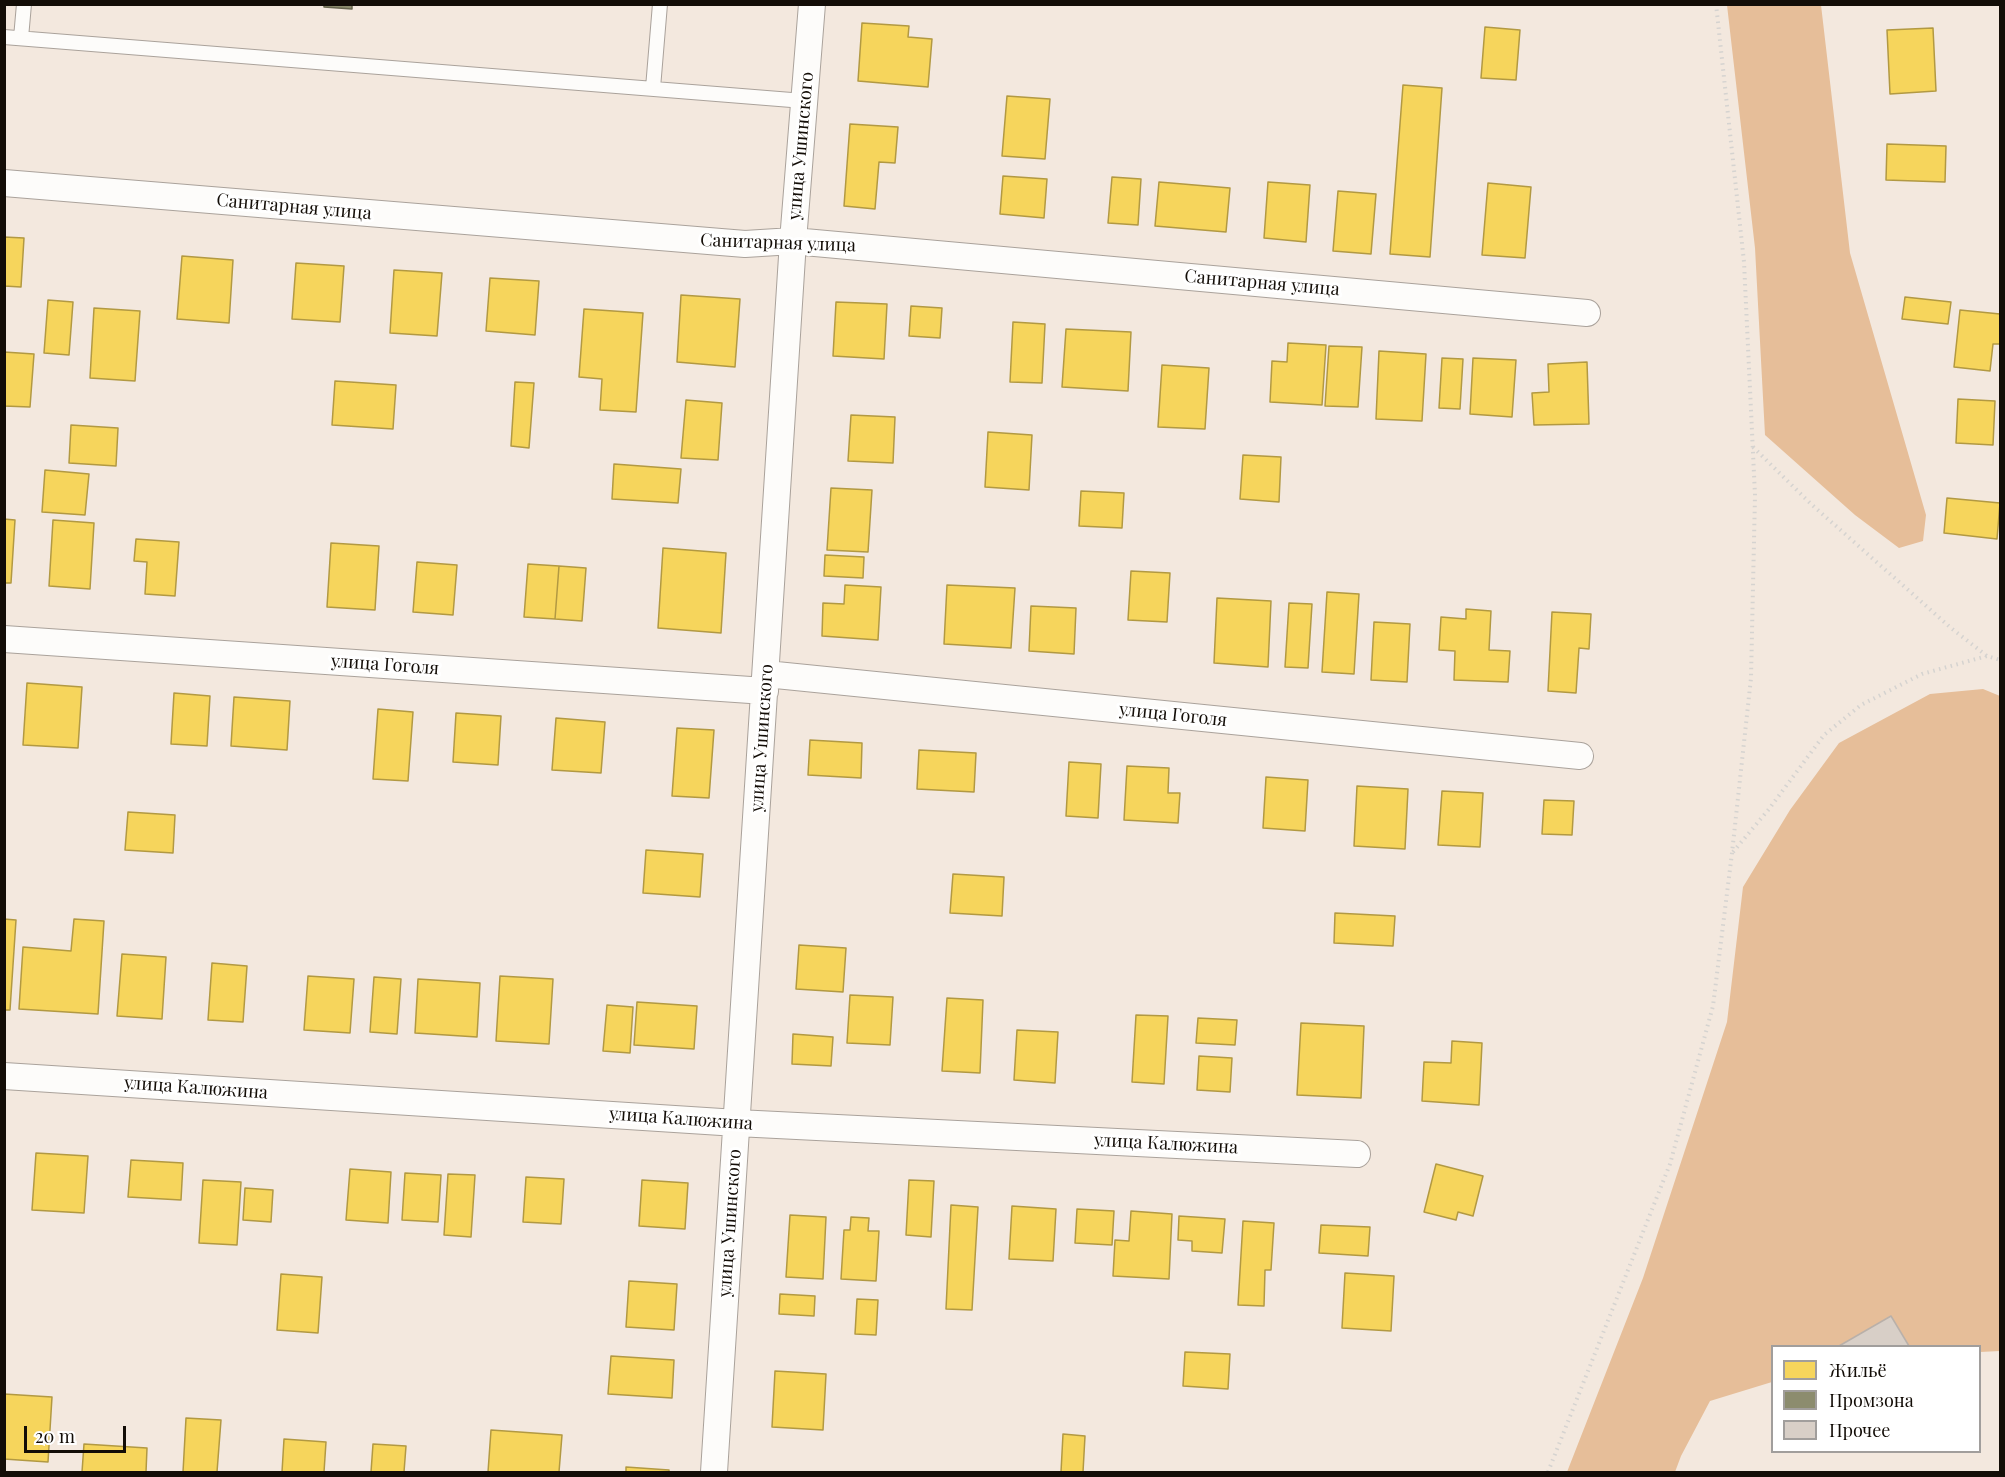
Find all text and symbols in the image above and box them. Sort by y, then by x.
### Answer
street label: улица Ушинского [784,71,818,221]
street label: Санитарная улица [215,189,373,225]
street label: Санитарная улица [700,229,856,257]
street label: Санитарная улица [1183,265,1341,301]
street label: улица Гоголя [330,650,440,680]
street label: улица Ушинского [746,663,778,813]
street label: улица Гоголя [1118,699,1228,731]
street label: улица Калюжина [123,1072,269,1104]
street label: улица Калюжина [608,1103,754,1135]
street label: улица Калюжина [1093,1129,1239,1159]
street label: улица Ушинского [714,1148,746,1298]
legend [1771,1345,1981,1453]
text: Жильё [1829,1358,1887,1382]
text: Промзона [1829,1388,1914,1412]
scale bar [27,1414,129,1452]
text: Прочее [1829,1418,1890,1442]
text: 20 m [35,1424,75,1448]

